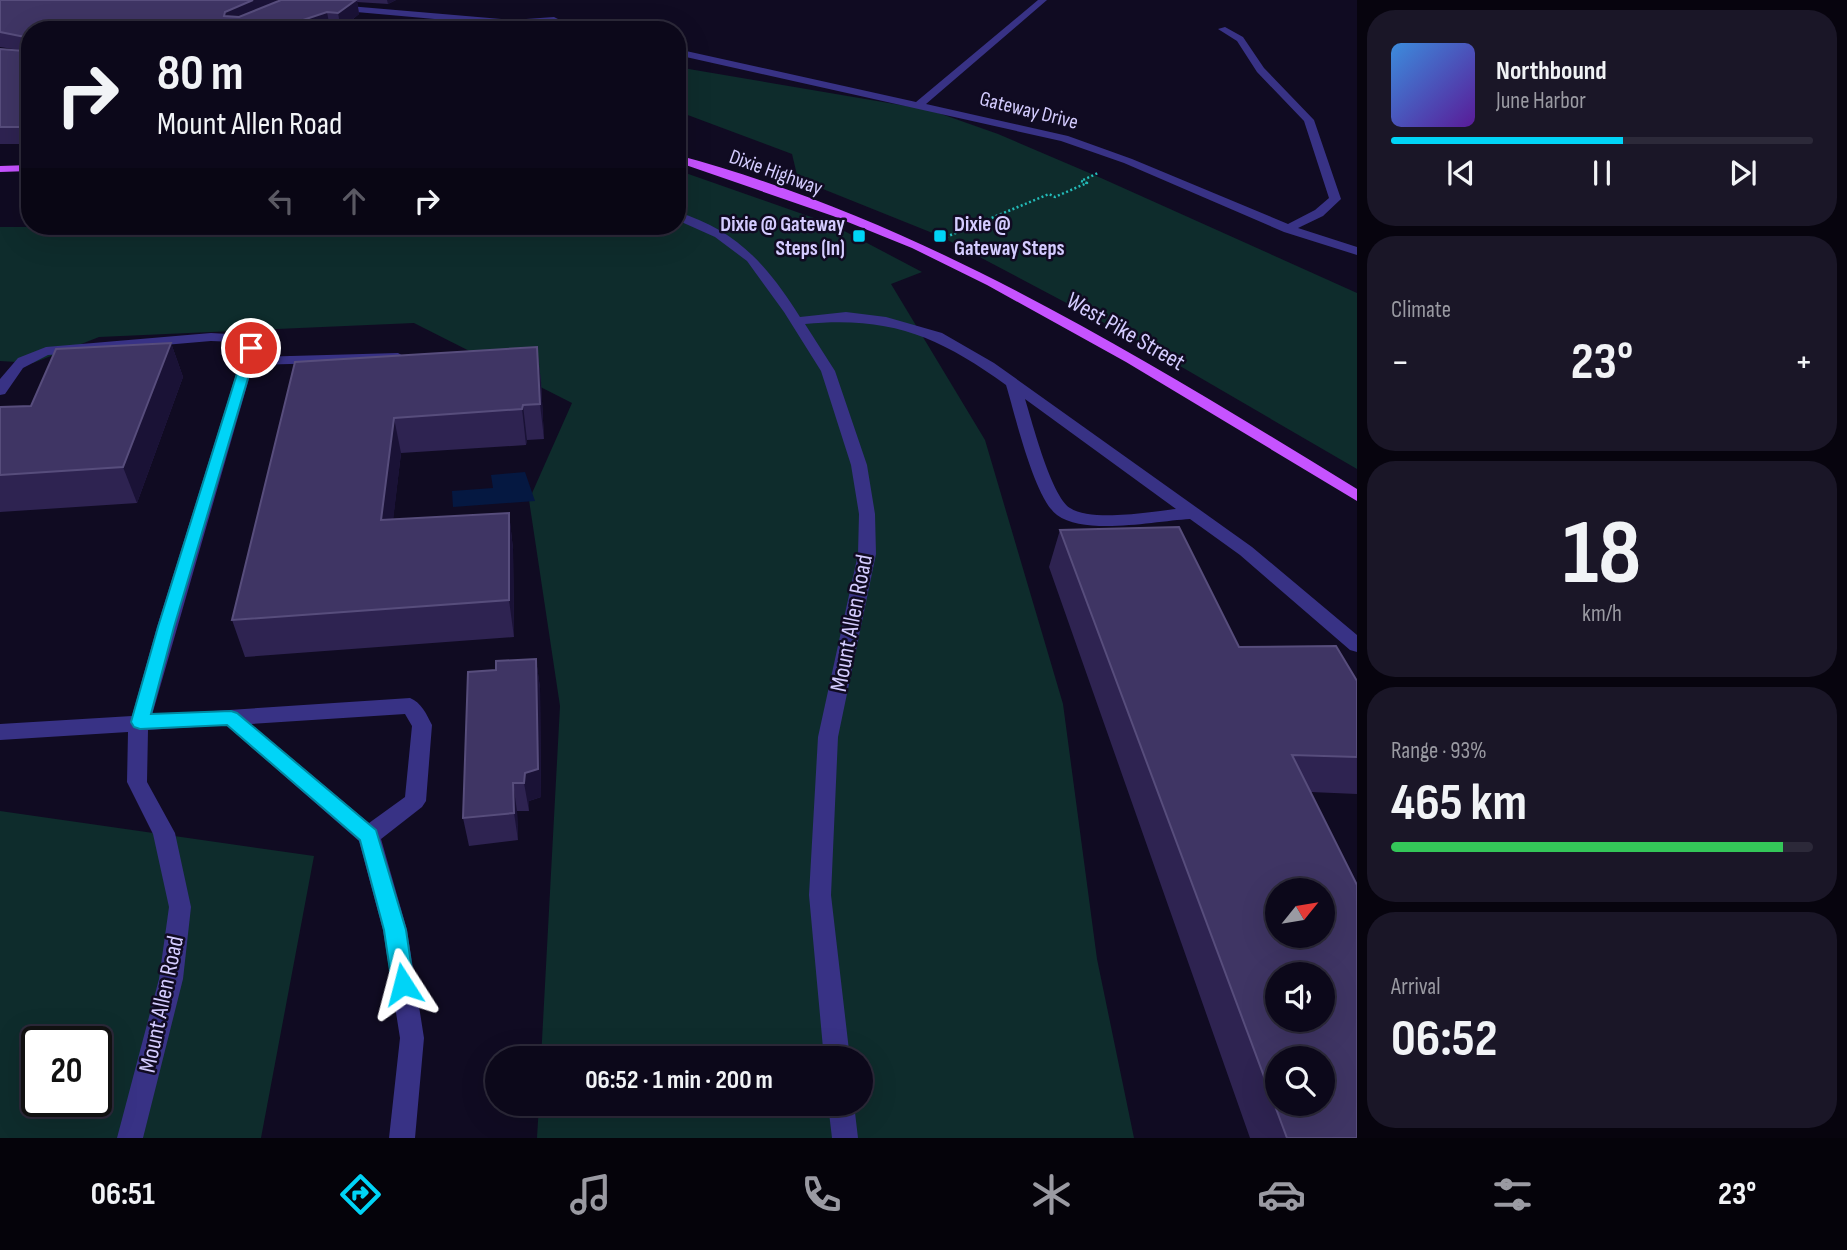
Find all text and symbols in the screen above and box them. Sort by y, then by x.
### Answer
text: 80 m [157,45,244,104]
icon: right [42,49,133,140]
text: Northbound [1496,56,1607,87]
street label: Gateway Drive [977,86,1081,135]
text: June Harbor [1496,87,1586,115]
text: Mount Allen Road [157,105,342,144]
street label: Dixie Highway [726,144,826,201]
icon: previous [1442,154,1480,192]
icon: pause [1583,154,1621,192]
icon: next [1724,154,1762,192]
icon: left [262,182,300,220]
icon: ahead [335,182,373,220]
icon: right [408,182,446,220]
place label: Dixie @ Gateway Steps (In) [720,212,845,261]
place label: Dixie @ Gateway Steps [954,212,1065,261]
marker: Dixie @ Gateway Steps (In) [851,228,867,244]
marker: Dixie @ Gateway Steps [932,228,948,244]
street label: West Pike Street [1061,286,1190,377]
text: Climate [1391,296,1451,324]
pin [221,318,281,378]
icon: arrive [232,329,270,367]
text: 23° [1571,331,1633,394]
text: − [1391,340,1410,385]
text: + [1794,340,1813,385]
text: 18 [1563,500,1641,609]
street label: Mount Allen Road [824,552,879,694]
text: km/h [1582,600,1622,628]
text: Range · 93% [1391,737,1487,765]
text: 465 km [1391,772,1527,835]
north arrow [1265,878,1335,948]
map controls [1265,878,1335,1116]
street label: Mount Allen Road [133,933,190,1075]
position arrow [366,947,440,1021]
button: sound [1265,962,1335,1032]
text: Arrival [1391,973,1440,1001]
text: 06:52 [1391,1008,1497,1071]
speed limit sign: 20 [21,1026,112,1117]
button: search [1265,1046,1335,1116]
text: 06:52 · 1 min · 200 m [585,1065,773,1096]
icon: directions [336,1170,385,1219]
icon: music [566,1170,615,1219]
icon: phone [797,1170,846,1219]
icon: climate [1027,1170,1076,1219]
icon: car [1257,1170,1306,1219]
icon: filters [1488,1170,1537,1219]
text: 06:51 [91,1175,155,1214]
text: 23° [1718,1175,1756,1214]

